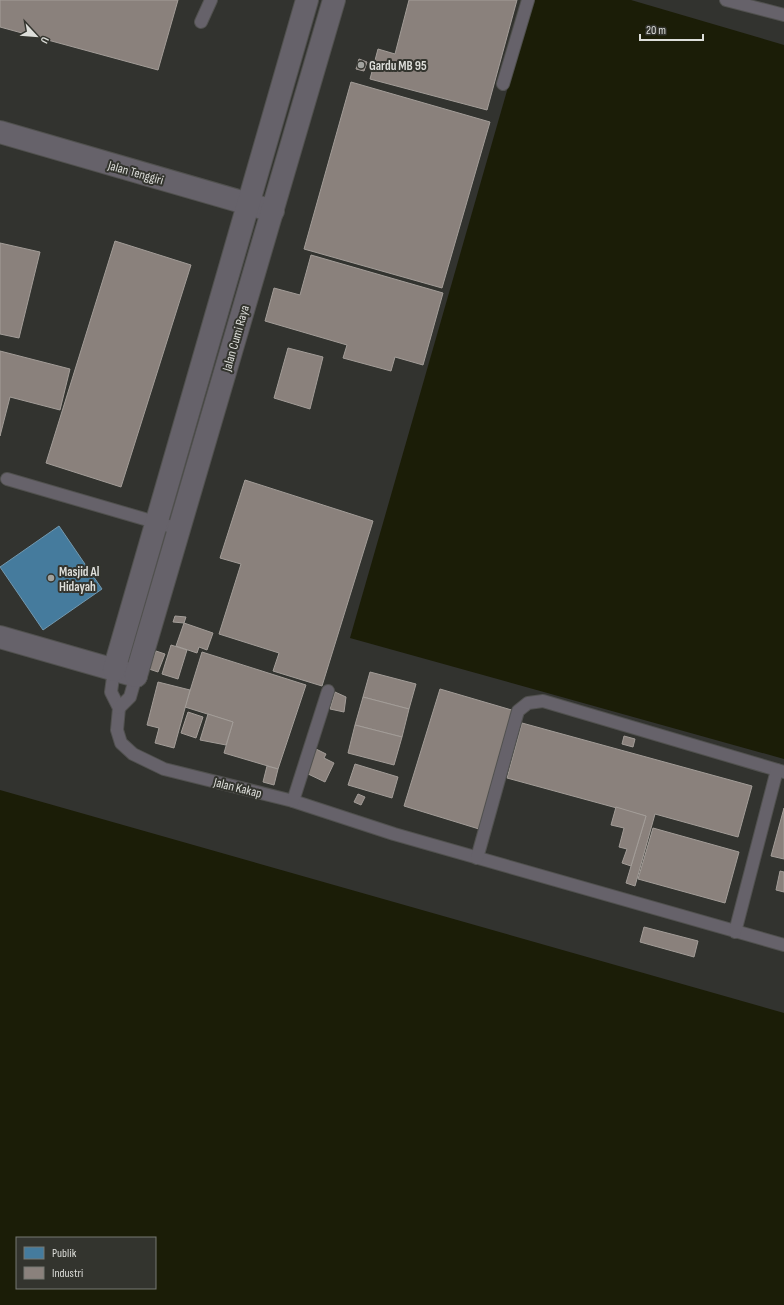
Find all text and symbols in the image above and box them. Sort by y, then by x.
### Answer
north arrow [16,16,56,56]
scale bar [640,16,703,42]
text: 20 m [646,23,666,38]
text: U [37,35,52,46]
place label: Gardu MB 95 [369,58,427,74]
marker: Gardu MB 95 [356,60,366,70]
street label: Jalan Tenggiri [105,157,165,188]
street label: Jalan Cumi Raya [219,303,253,374]
place label: Masjid Al Hidayah [59,564,100,595]
marker: Masjid Al Hidayah [46,573,56,583]
street label: Jalan Kakap [211,774,263,802]
legend [16,1237,156,1289]
text: Publik [52,1246,77,1261]
text: Industri [52,1266,83,1281]

